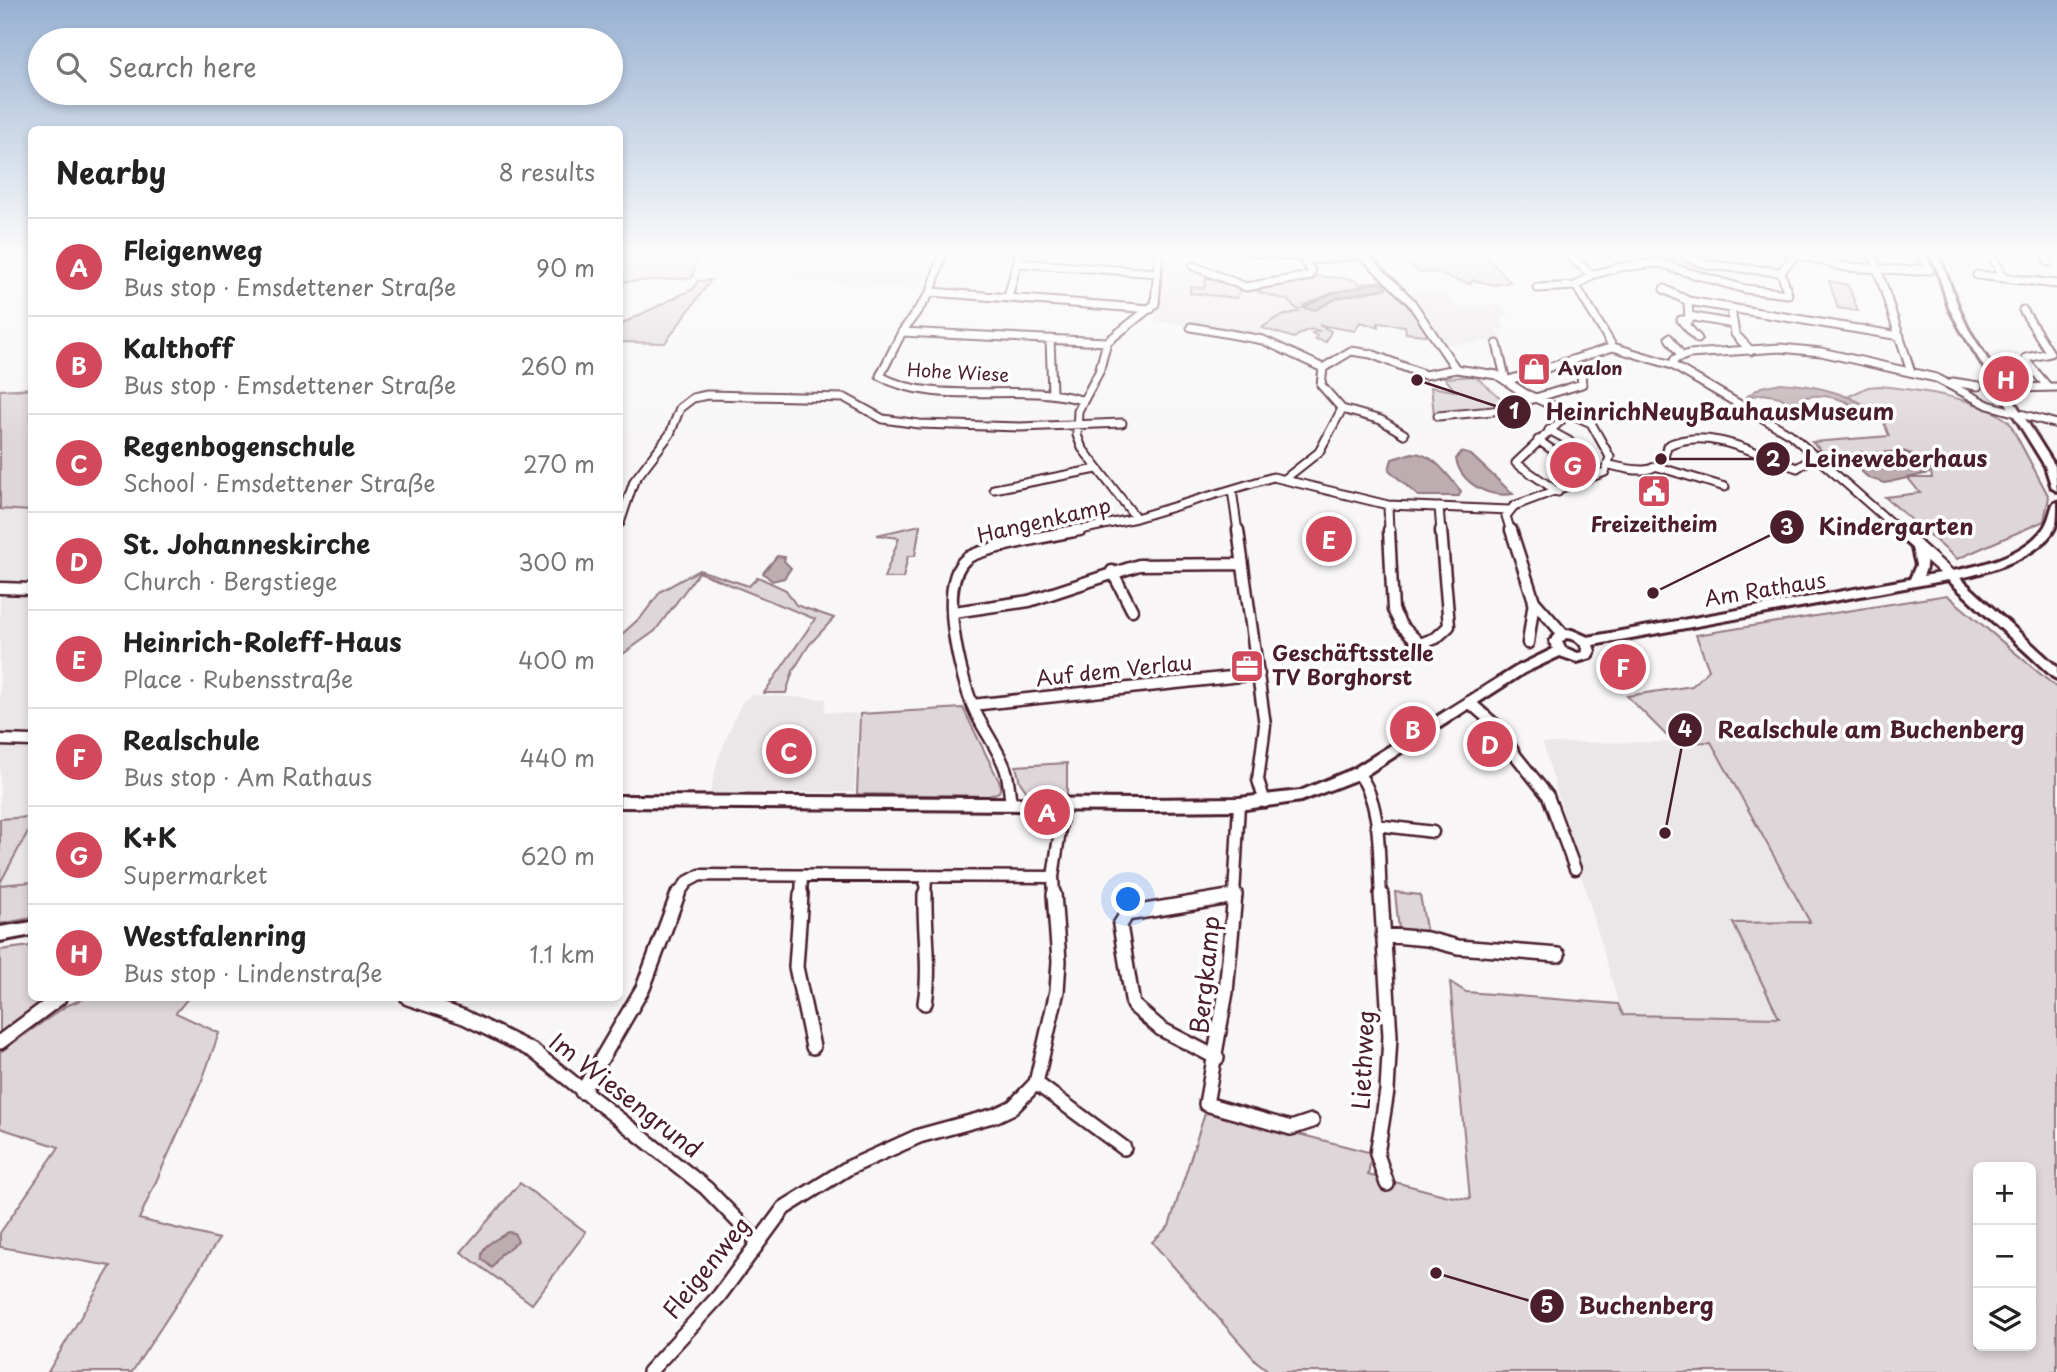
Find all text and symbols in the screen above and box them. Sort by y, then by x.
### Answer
search box [28,28,623,105]
text: Search here [108,47,257,86]
icon: search [52,48,90,86]
text: Nearby [56,149,166,194]
text: 8 results [499,154,595,189]
text: Fleigenweg [123,230,263,269]
text: A [70,250,88,285]
text: 90 m [536,250,595,285]
text: Bus stop · Emsdettener Straße [123,269,456,304]
text: Kalthoff [123,328,233,367]
text: B [71,348,87,383]
text: 260 m [520,348,595,383]
shop icon: Avalon [1515,350,1553,388]
pin: H [1983,353,2029,405]
place label: Avalon [1558,354,1623,381]
street label: Hohe Wiese [906,355,1010,388]
text: Bus stop · Emsdettener Straße [123,367,456,402]
callout: HeinrichNeuyBauhausMuseum [1497,390,1908,434]
text: HeinrichNeuyBauhausMuseum [1546,393,1894,428]
text: 1 [1509,394,1519,426]
text: Regenbogenschule [123,426,355,465]
callout: Leineweberhaus [1755,437,2002,481]
pin: G [1550,439,1596,491]
text: Leineweberhaus [1804,440,1988,475]
text: 2 [1766,442,1781,474]
text: C [70,446,88,481]
text: 270 m [523,446,595,481]
text: School · Emsdettener Straße [123,465,435,500]
public building icon: Freizeitheim [1635,472,1673,510]
street label: Hangenkamp [973,488,1114,550]
callout: Kindergarten [1769,505,1988,549]
place label: Freizeitheim [1591,507,1718,539]
text: Kindergarten [1818,508,1974,543]
text: 3 [1780,510,1794,542]
pin: E [1306,513,1352,565]
text: St. Johanneskirche [123,524,370,563]
text: D [70,544,88,579]
text: 300 m [518,544,595,579]
text: Church · Bergstiege [123,563,337,598]
street label: Am Rathaus [1702,563,1828,613]
text: Heinrich-Roleff-Haus [123,622,402,661]
place label: Geschäftsstelle TV Borghorst [1272,636,1434,692]
pin: F [1600,641,1646,693]
text: E [72,642,86,677]
text: 400 m [518,642,595,677]
street label: Auf dem Verlau [1034,645,1193,693]
office icon: Geschäftsstelle TV Borghorst [1228,647,1266,685]
text: Place · Rubensstraße [123,661,353,696]
pin: B [1390,703,1436,755]
callout: Realschule am Buchenberg [1668,708,2039,752]
text: Realschule am Buchenberg [1718,711,2024,746]
text: 4 [1678,712,1692,744]
pin: D [1467,718,1513,770]
text: Realschule [123,720,260,759]
pin: C [766,725,812,777]
text: F [72,740,86,775]
text: 440 m [520,740,595,775]
text: Bus stop · Am Rathaus [123,759,372,794]
pin: A [1024,786,1070,838]
text: K+K [123,818,177,857]
text: G [70,838,88,873]
text: 620 m [521,838,595,873]
text: Supermarket [123,857,267,892]
your location [1111,882,1145,916]
street label: Bergkamp [1180,914,1228,1036]
text: Westfalenring [123,916,306,955]
text: H [70,936,88,971]
text: 1.1 km [529,936,595,971]
text: Bus stop · Lindenstraße [123,955,382,990]
street label: Liethweg [1341,1009,1383,1111]
street label: Im Wiesengrund [542,1023,710,1166]
map controls [1973,1162,2036,1351]
button: + [1973,1162,2036,1225]
street label: Fleigenweg [653,1208,758,1326]
button: − [1973,1225,2036,1288]
callout: Buchenberg [1529,1284,1727,1328]
text: Buchenberg [1578,1287,1714,1322]
text: 5 [1540,1288,1554,1320]
button: layers [1973,1288,2036,1351]

